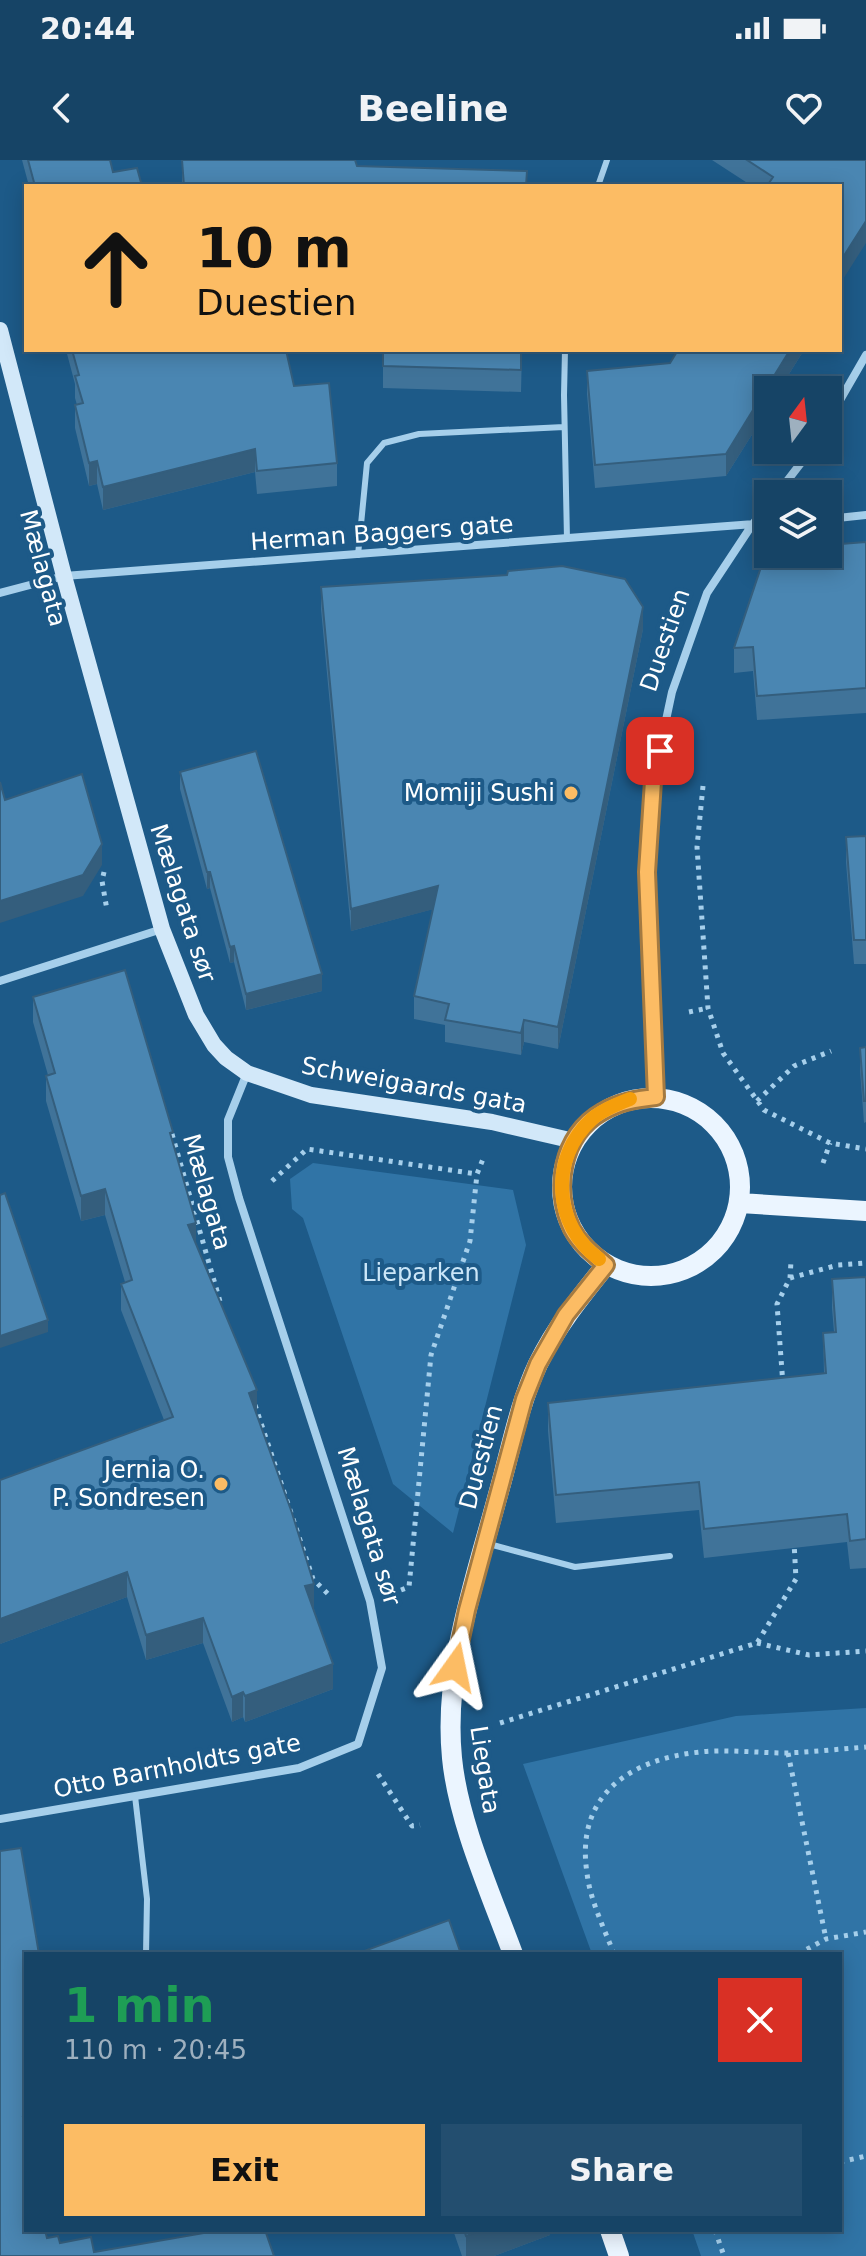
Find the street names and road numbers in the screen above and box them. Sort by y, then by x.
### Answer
street label: Mælagata [14,507,72,629]
street label: Herman Baggers gate [249,510,515,556]
street label: Duestien [634,585,696,695]
street label: Mælagata sør [144,821,222,986]
street label: Schweigaards gata [299,1051,529,1119]
street label: Mælagata [177,1131,237,1253]
street label: Duestien [454,1402,508,1512]
street label: Mælagata sør [332,1443,406,1609]
street label: Liegata [464,1724,506,1816]
street label: Otto Barnholdts gate [51,1728,303,1804]

